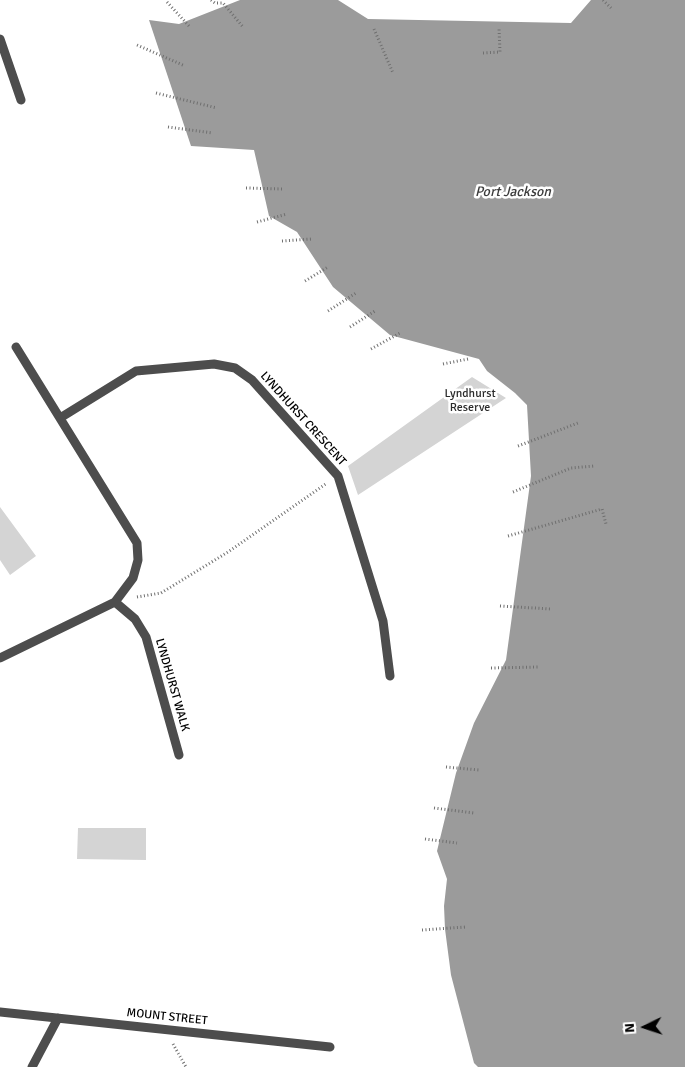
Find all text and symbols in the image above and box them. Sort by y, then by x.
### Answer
water label: Port Jackson [475,184,551,200]
street label: LYNDHURST CRESCENT [257,369,349,469]
park label: Lyndhurst Reserve [444,387,496,415]
street label: LYNDHURST WALK [152,637,192,733]
north arrow [620,1002,670,1052]
street label: MOUNT STREET [126,1006,208,1028]
text: N [621,1023,638,1034]

